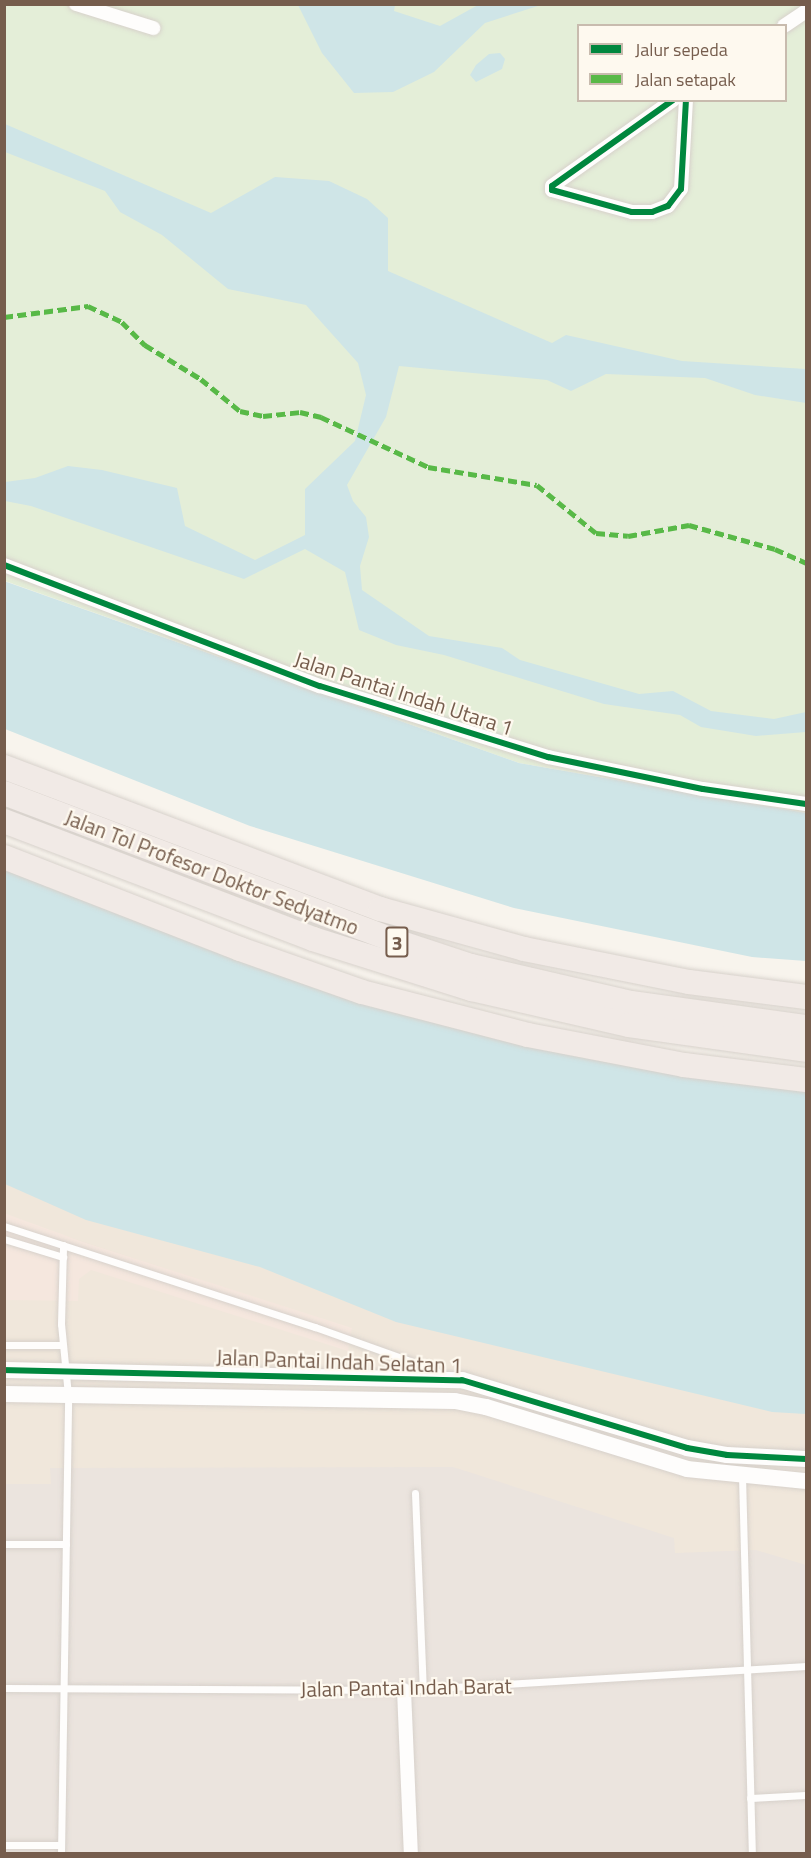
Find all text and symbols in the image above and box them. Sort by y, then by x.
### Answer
legend [577,24,787,102]
text: Jalur sepeda [635,36,728,63]
text: Jalan setapak [635,66,736,93]
street label: Jalan Pantai Indah Utara 1 [291,646,517,740]
street label: Jalan Tol Profesor Doktor Sedyatmo [61,804,363,940]
road number: 3 [385,925,409,959]
street label: Jalan Pantai Indah Selatan 1 [216,1344,462,1378]
street label: Jalan Pantai Indah Barat [300,1673,512,1701]

